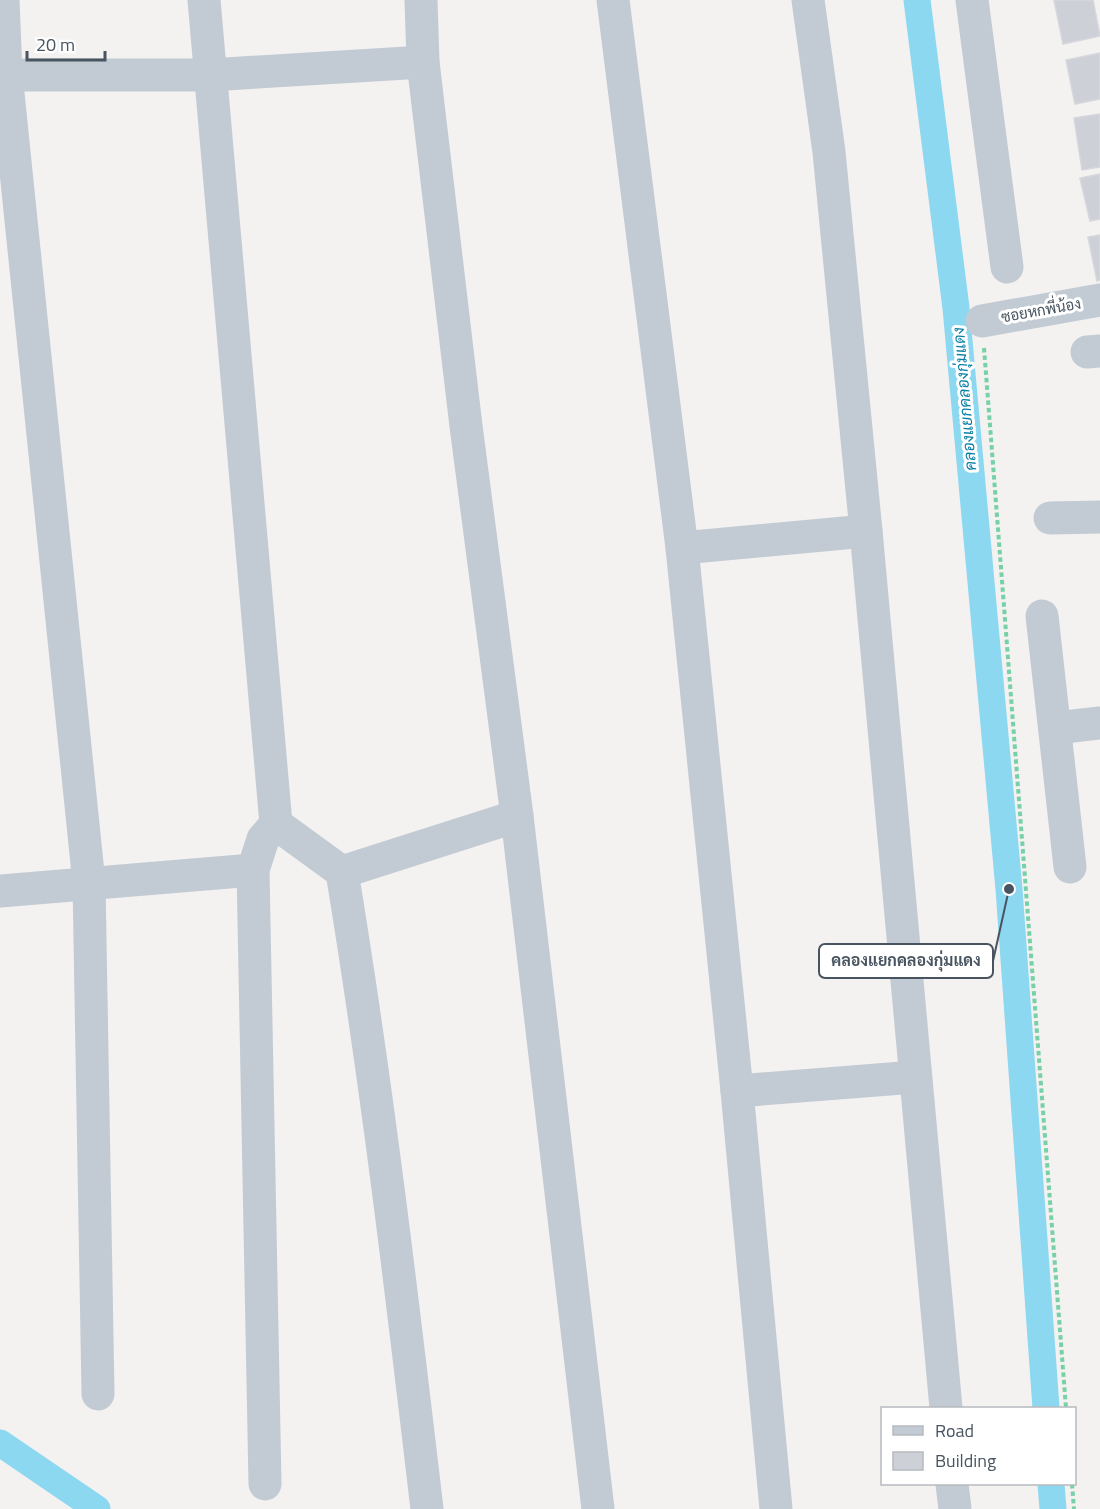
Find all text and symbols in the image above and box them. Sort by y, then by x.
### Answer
scale bar [27,24,105,62]
text: 20 m [36,31,75,58]
street label: ซอยหกพี่น้อง [999,289,1083,328]
water label: คลองแยกคลองกุ่มแดง [946,326,982,472]
callout: คลองแยกคลองกุ่มแดง [819,944,993,978]
text: คลองแยกคลองกุ่มแดง [831,948,981,972]
legend [881,1407,1076,1485]
text: Road [935,1417,974,1444]
text: Building [935,1447,996,1474]

